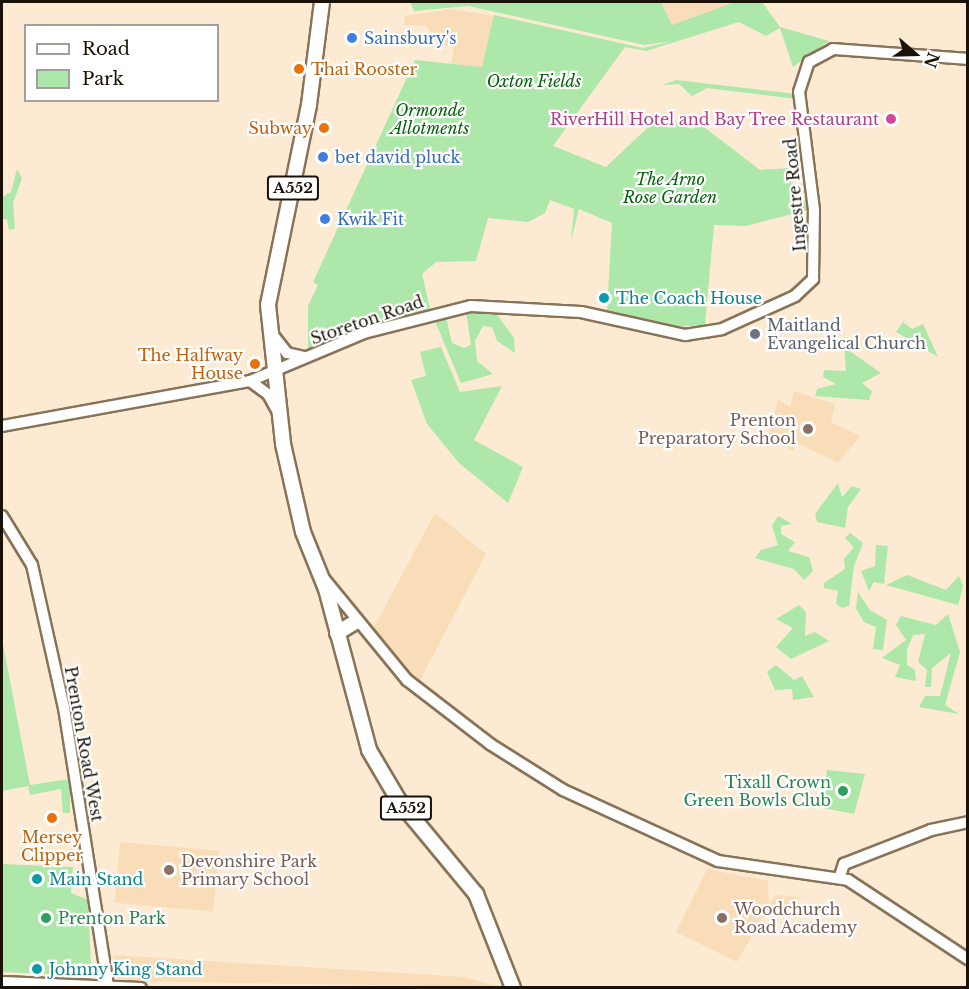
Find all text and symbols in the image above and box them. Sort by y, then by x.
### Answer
legend [24,24,219,102]
north arrow [885,24,945,84]
place label: Sainsbury's [364,28,456,48]
marker: Sainsbury's [345,31,359,45]
text: Road [82,38,130,60]
text: N [920,50,944,71]
place label: Thai Rooster [311,59,417,79]
marker: Thai Rooster [292,62,306,76]
text: Park [82,68,124,90]
park label: Oxton Fields [486,71,582,91]
park label: Ormonde Allotments [391,100,469,138]
place label: RiverHill Hotel and Bay Tree Restaurant [549,109,879,129]
marker: RiverHill Hotel and Bay Tree Restaurant [884,112,898,126]
place label: Subway [249,118,312,138]
marker: Subway [317,121,331,135]
street label: Ingestre Road [780,138,810,252]
place label: bet david pluck [335,147,460,167]
marker: bet david pluck [316,150,330,164]
park label: The Arno Rose Garden [623,169,717,207]
road number: A552 [266,176,320,200]
place label: Kwik Fit [337,209,404,229]
marker: Kwik Fit [318,212,332,226]
place label: The Coach House [616,288,762,308]
marker: The Coach House [597,291,611,305]
street label: Storeton Road [308,292,426,348]
place label: Maitland Evangelical Church [767,315,926,353]
marker: Maitland Evangelical Church [748,327,762,341]
place label: The Halfway House [138,345,243,383]
marker: The Halfway House [248,357,262,371]
place label: Prenton Preparatory School [637,410,796,448]
marker: Prenton Preparatory School [801,422,815,436]
street label: Prenton Road West [61,665,107,823]
place label: Tixall Crown Green Bowls Club [683,772,831,810]
marker: Tixall Crown Green Bowls Club [836,784,850,798]
road number: A552 [379,796,433,820]
marker: Mersey Clipper [45,811,59,825]
place label: Mersey Clipper [21,827,83,865]
place label: Devonshire Park Primary School [181,851,317,889]
marker: Devonshire Park Primary School [162,863,176,877]
place label: Main Stand [49,869,143,889]
marker: Main Stand [30,872,44,886]
place label: Woodchurch Road Academy [734,899,858,937]
place label: Prenton Park [58,908,166,928]
marker: Prenton Park [39,911,53,925]
marker: Woodchurch Road Academy [715,911,729,925]
place label: Johnny King Stand [49,959,203,979]
marker: Johnny King Stand [30,962,44,976]

